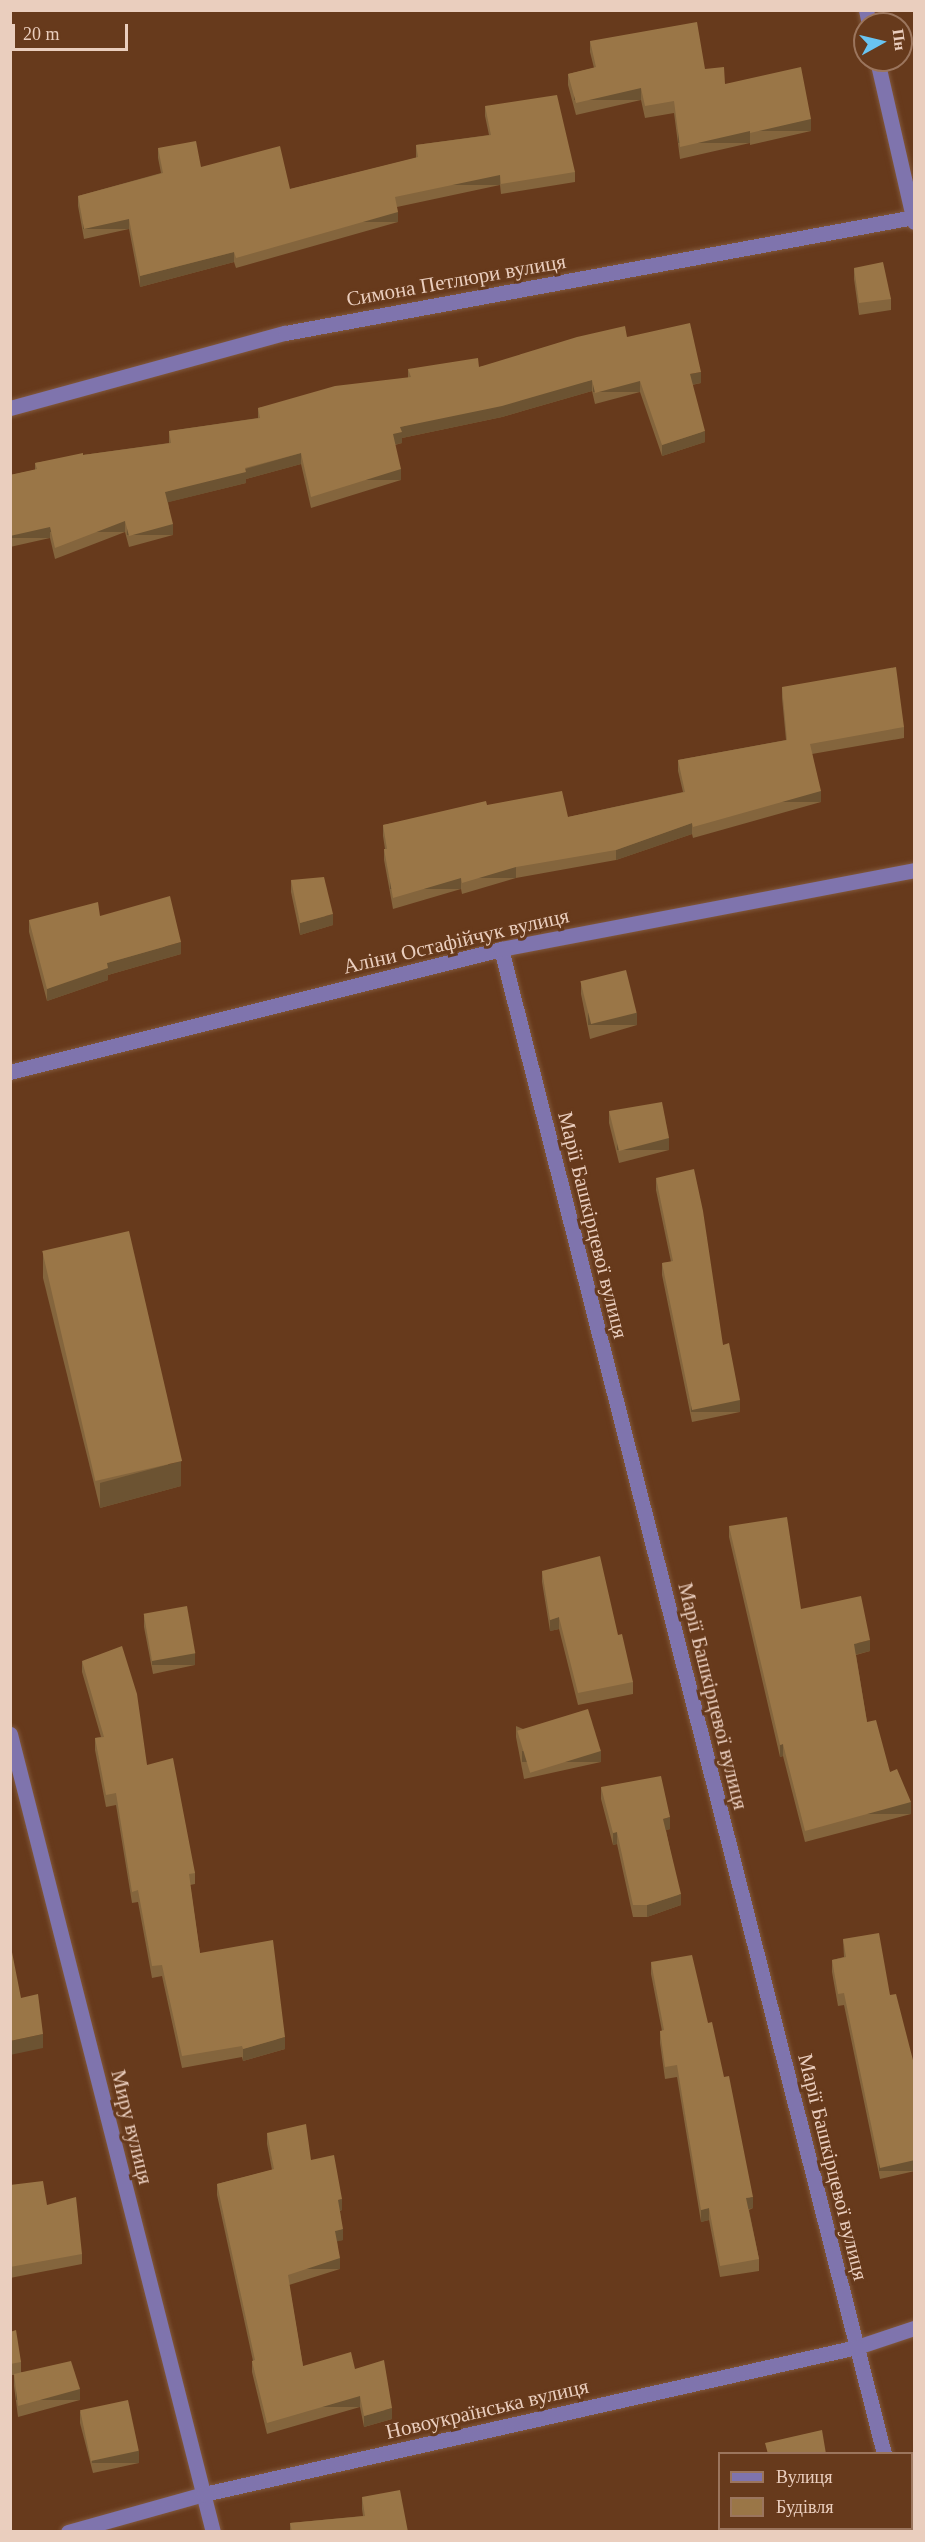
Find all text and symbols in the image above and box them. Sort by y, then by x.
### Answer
scale bar [15,12,130,50]
north arrow [853,12,913,72]
text: 20 m [23,24,60,44]
text: Пн [889,28,909,52]
street label: Симона Петлюри вулиця [344,248,568,312]
street label: Алiни Остафійчук вулиця [341,903,571,979]
street label: Марії Башкірцевої вулиця [553,1109,633,1341]
street label: Марії Башкірцевої вулиця [673,1580,753,1812]
street label: Марії Башкірцевої вулиця [793,2051,873,2283]
street label: Миру вулиця [106,2067,158,2187]
street label: Новоукраїнська вулиця [383,2373,591,2445]
legend [718,2452,913,2530]
text: Вулиця [776,2467,833,2487]
text: Будівля [776,2497,833,2517]

